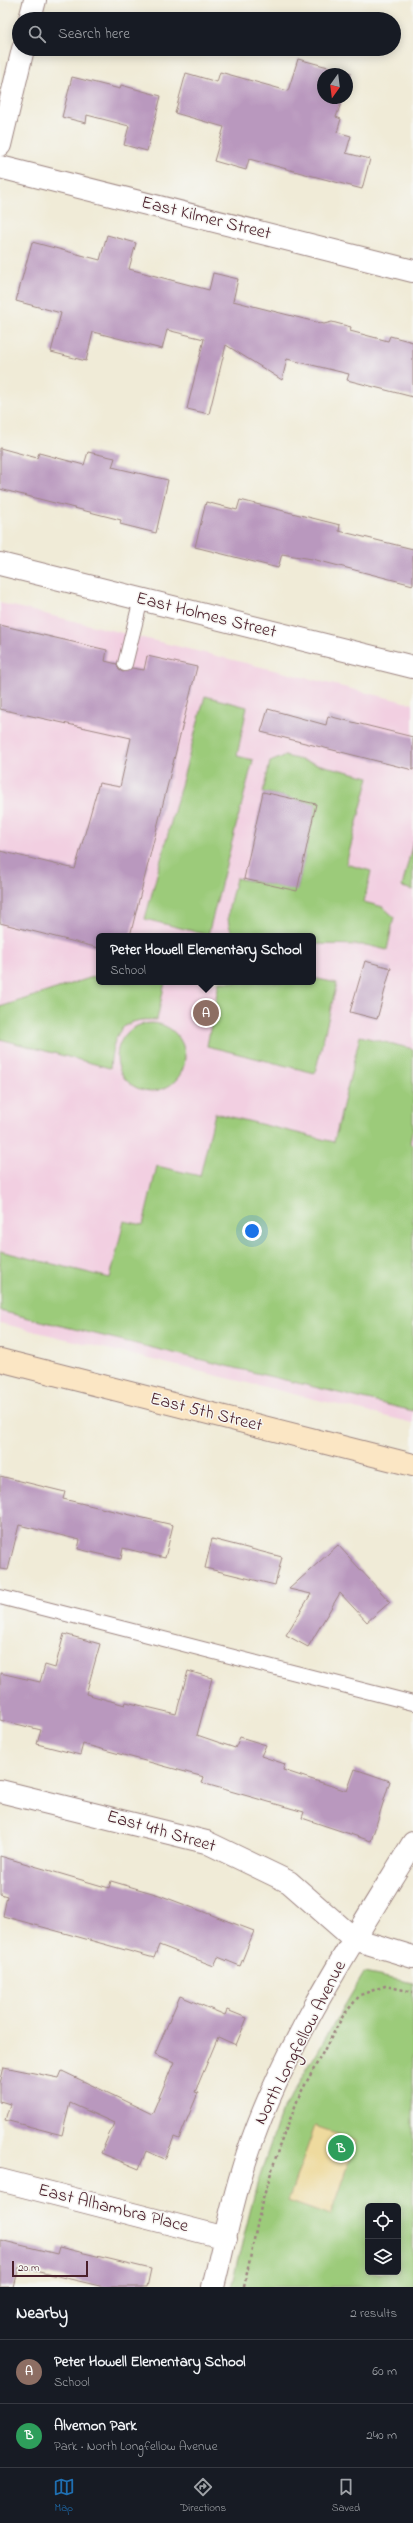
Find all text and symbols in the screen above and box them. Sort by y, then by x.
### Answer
search box [12,12,401,56]
icon: search [26,23,48,45]
text: Search here [58,23,130,45]
north arrow [317,68,353,104]
street label: East Kilmer Street [138,190,274,248]
street label: East Holmes Street [133,586,279,646]
popup [96,933,316,985]
text: Peter Howell Elementary School [110,939,302,961]
text: School [110,961,146,980]
pin: A [193,998,219,1028]
your location [242,1221,262,1241]
street label: East 5th Street [147,1386,265,1440]
street label: East 4th Street [103,1804,219,1860]
street label: North Longfellow Avenue [248,1956,355,2130]
pin: B [328,2133,354,2163]
street label: East Alhambra Place [35,2178,192,2240]
map controls [365,2203,401,2275]
button: locate [365,2203,401,2239]
button: layers [365,2239,401,2275]
scale bar [12,2259,88,2278]
text: 20 m [18,2260,40,2276]
text: Nearby [16,2301,68,2326]
text: 2 results [350,2304,397,2323]
text: Peter Howell Elementary School [54,2351,246,2373]
text: A [25,2362,33,2381]
text: 60 m [372,2362,397,2381]
text: School [54,2373,90,2392]
text: Alvernon Park [54,2415,137,2437]
text: B [25,2426,33,2445]
text: 240 m [366,2426,397,2445]
text: Park · North Longfellow Avenue [54,2437,218,2456]
tab: Map [53,2476,75,2516]
tab: Directions [180,2476,226,2516]
tab: Saved [332,2476,360,2516]

